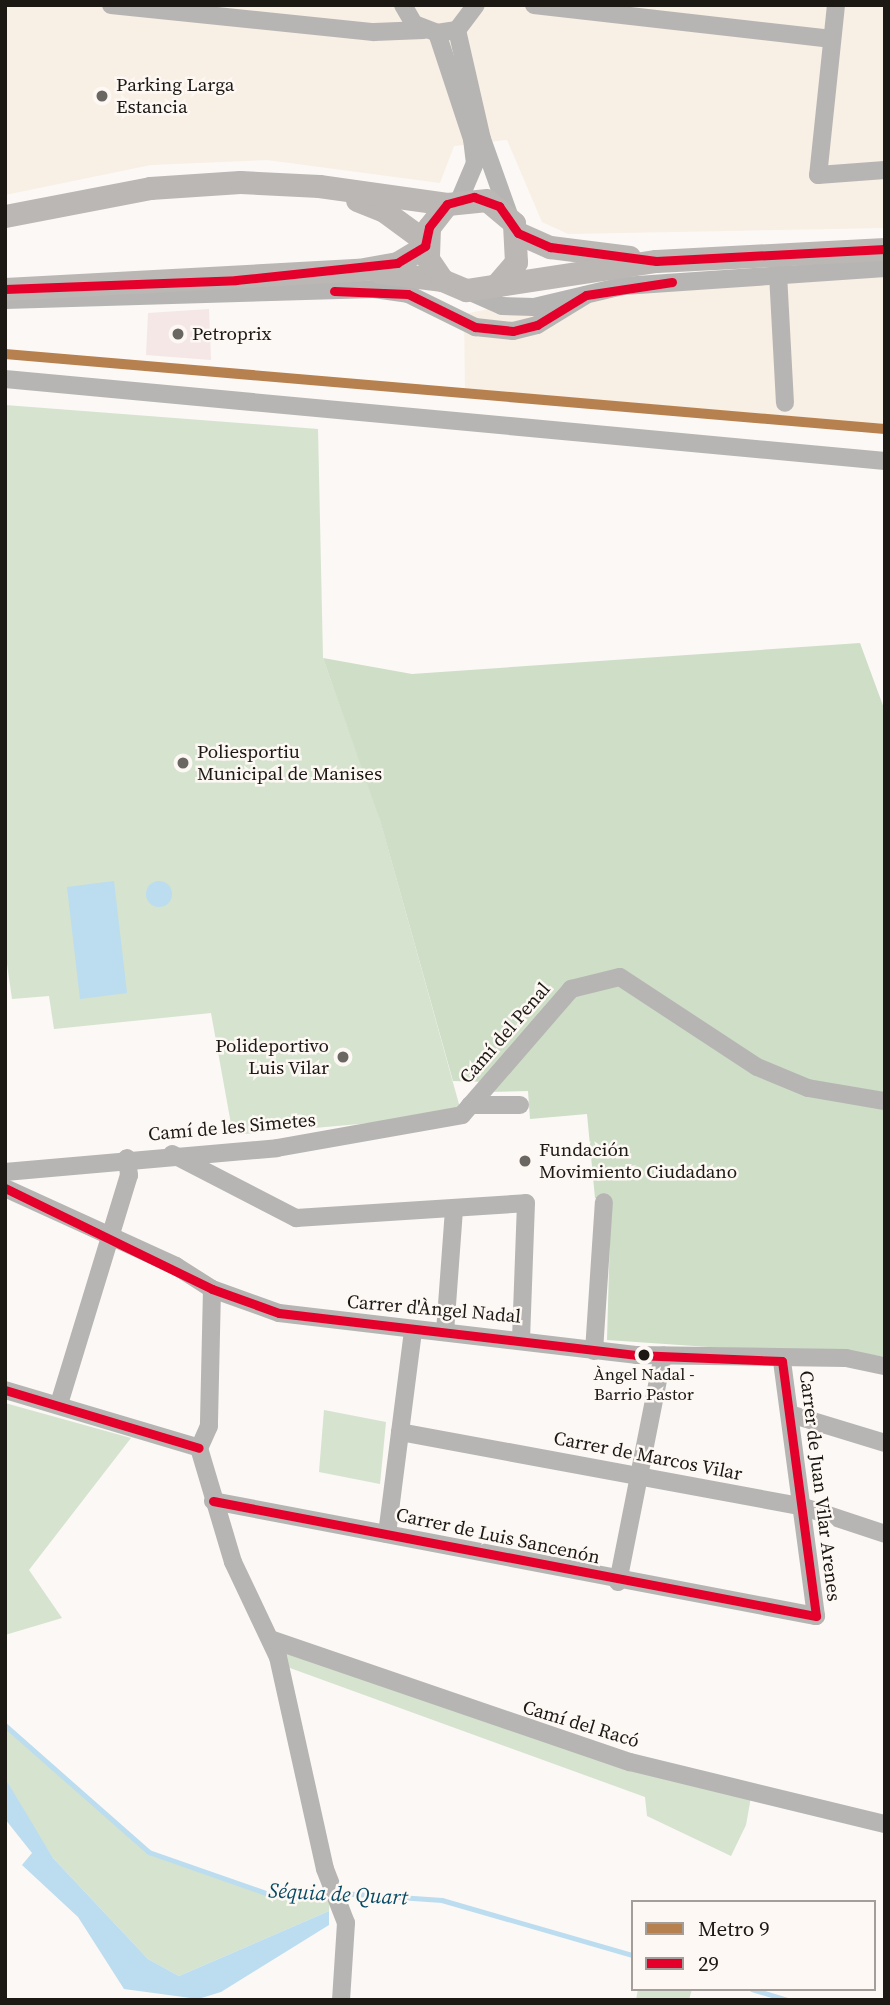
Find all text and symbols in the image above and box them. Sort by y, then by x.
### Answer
place label: Parking Larga Estancia [116,74,234,118]
marker: Parking Larga Estancia [94,88,110,104]
place label: Petroprix [192,323,272,345]
marker: Petroprix [170,326,186,342]
place label: Poliesportiu Municipal de Manises [197,741,382,785]
marker: Poliesportiu Municipal de Manises [175,755,191,771]
street label: Camí del Penal [455,978,555,1088]
place label: Polideportivo Luis Vilar [215,1035,329,1079]
marker: Polideportivo Luis Vilar [335,1049,351,1065]
street label: Camí de les Simetes [147,1108,317,1146]
place label: Fundación Movimiento Ciudadano [539,1139,737,1183]
marker: Fundación Movimiento Ciudadano [517,1153,533,1169]
street label: Carrer d'Àngel Nadal [346,1290,522,1328]
marker: Àngel Nadal - Barrio Pastor [637,1348,651,1362]
place label: Àngel Nadal - Barrio Pastor [593,1365,695,1405]
street label: Carrer de Juan Vilar Arenes [795,1369,845,1603]
street label: Carrer de Marcos Vilar [552,1426,744,1486]
street label: Carrer de Luis Sancenón [394,1503,602,1569]
street label: Camí del Racó [520,1695,642,1753]
water label: Séquia de Quart [268,1878,408,1910]
legend [631,1900,876,1991]
text: Metro 9 [698,1914,770,1943]
text: 29 [698,1949,719,1978]

